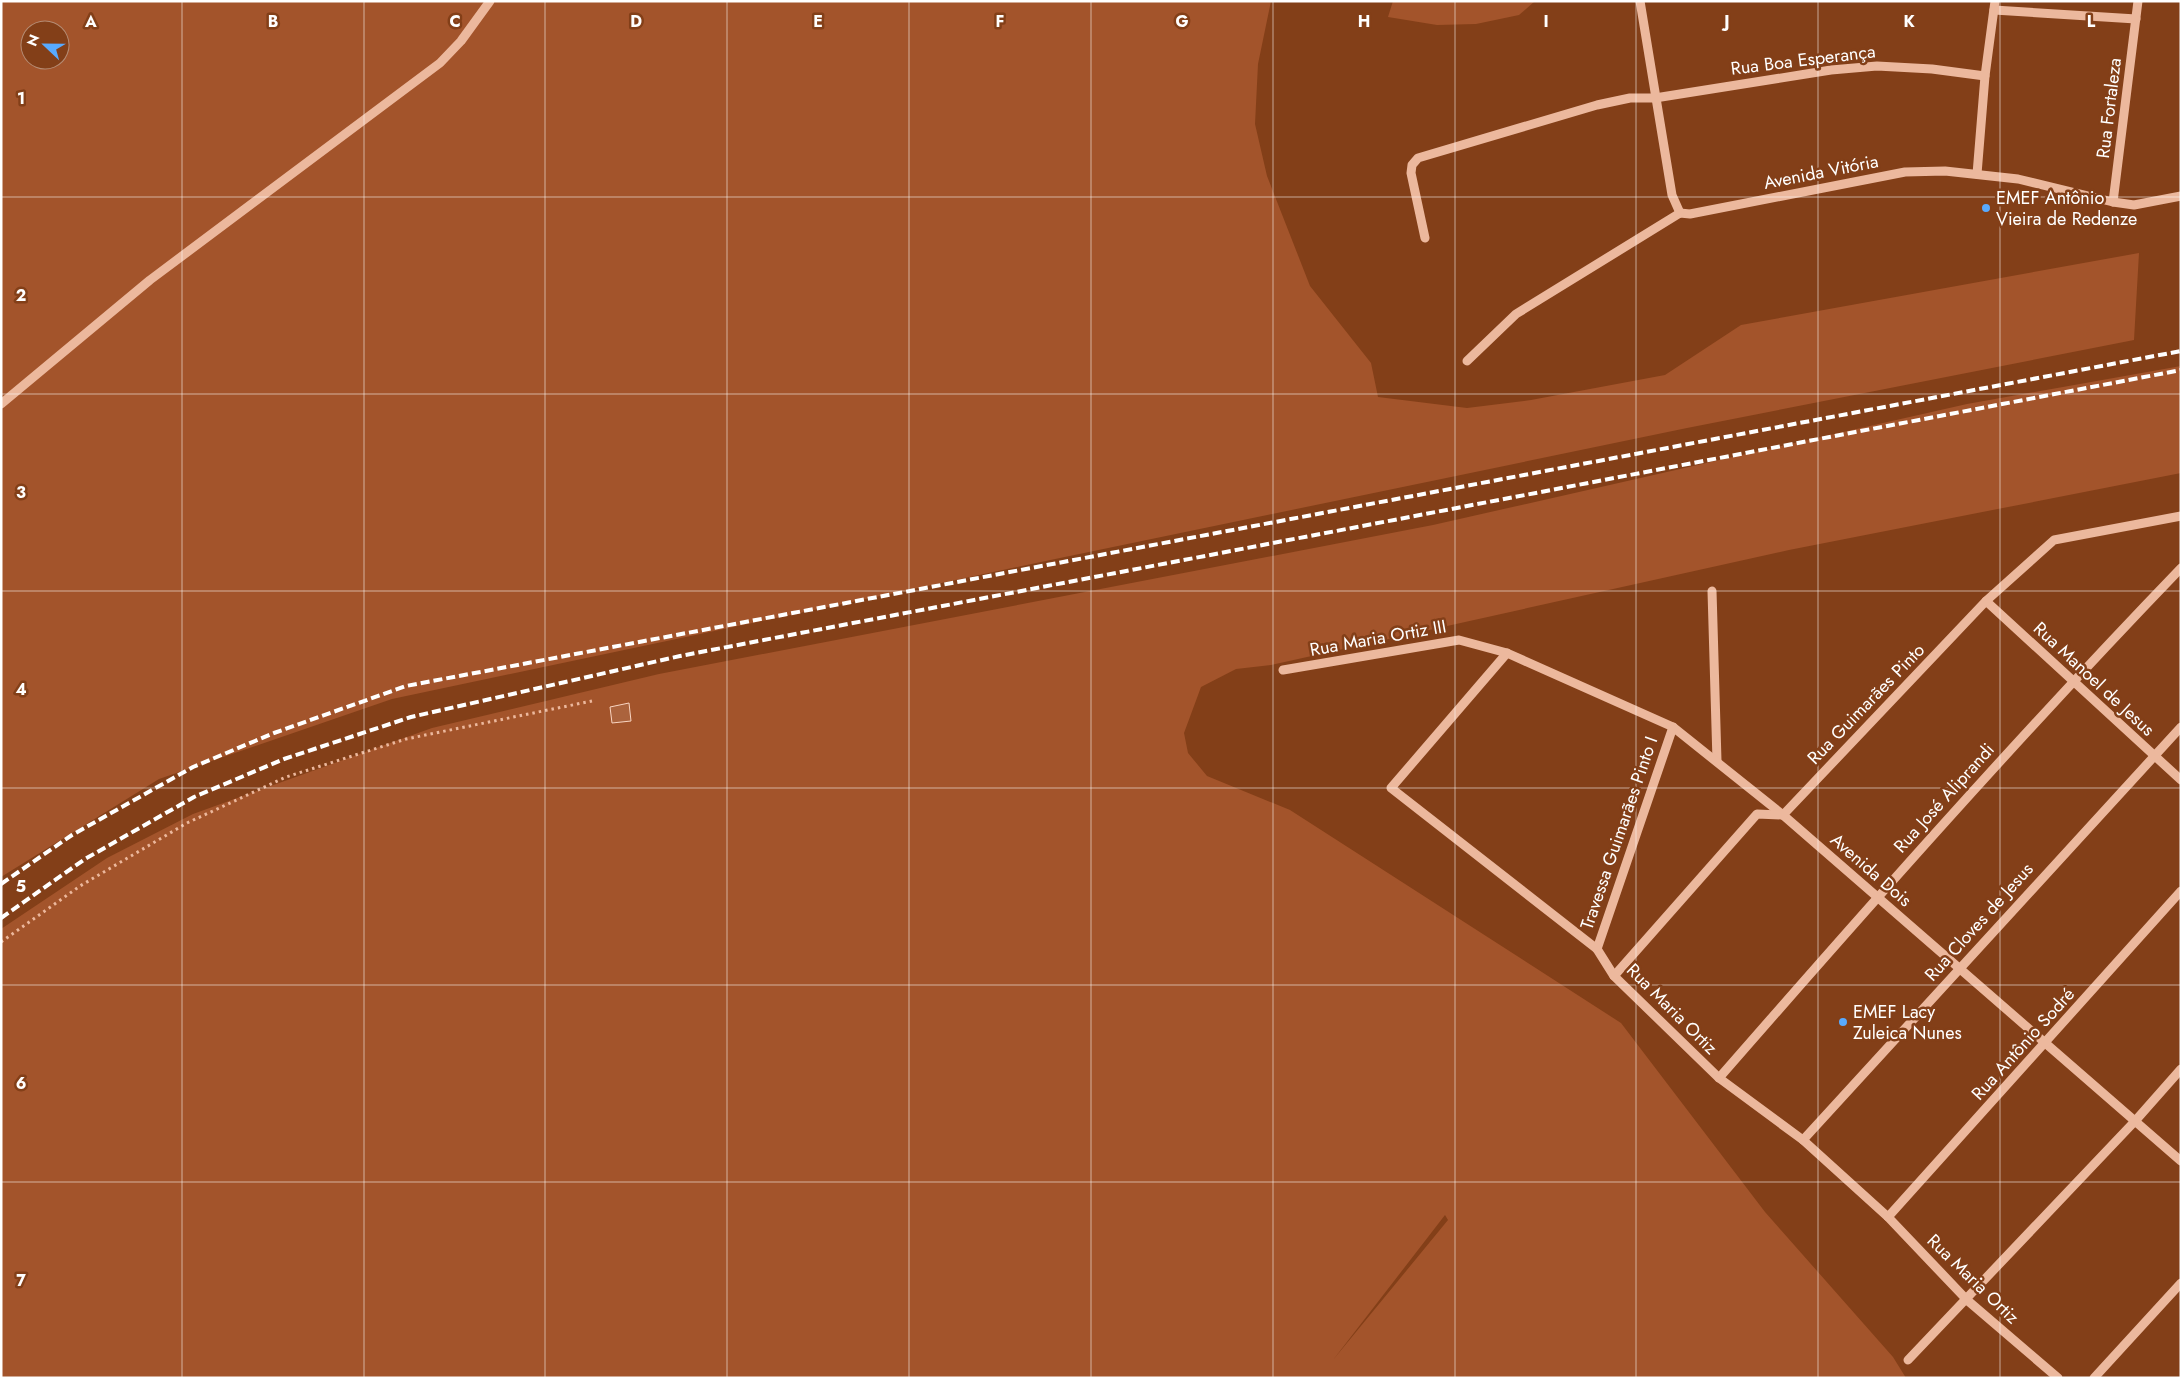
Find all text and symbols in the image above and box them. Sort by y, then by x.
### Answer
text: A [84,10,97,33]
text: B [268,10,278,33]
text: C [449,10,461,33]
text: D [630,10,642,33]
text: E [813,10,823,33]
text: F [996,10,1004,33]
text: G [1175,10,1189,33]
text: H [1358,10,1370,33]
text: I [1543,10,1549,33]
text: J [1721,10,1730,33]
text: K [1903,10,1915,33]
text: L [2087,10,2096,33]
north arrow [20,20,70,70]
text: N [22,31,44,49]
street label: Rua Boa Esperança [1729,38,1877,82]
street label: Rua Fortaleza [2090,56,2128,160]
text: 1 [17,87,25,110]
street label: Avenida Vitória [1761,148,1881,196]
place label: EMEF Antônio Vieira de Redenze [1996,185,2137,232]
marker: EMEF Antônio Vieira de Redenze [1980,202,1992,214]
text: 2 [16,284,26,307]
text: 3 [16,481,26,504]
street label: Rua Maria Ortiz III [1308,613,1448,663]
street label: Rua Manoel de Jesus [2028,616,2160,742]
street label: Rua Guimarães Pinto [1801,638,1931,770]
text: 4 [15,678,27,701]
street label: Travessa Guimarães Pinto I [1574,733,1664,933]
street label: Rua José Aliprandi [1888,737,2000,859]
street label: Avenida Dois [1825,827,1917,913]
street label: Rua Cloves de Jesus [1919,857,2039,987]
text: 5 [16,875,26,898]
street label: Rua Maria Ortiz [1621,958,1724,1061]
street label: Rua Antônio Sodré [1965,982,2081,1106]
place label: EMEF Lacy Zuleica Nunes [1853,999,1962,1046]
marker: EMEF Lacy Zuleica Nunes [1837,1016,1849,1028]
text: 6 [16,1072,26,1095]
street label: Rua Maria Ortiz [1921,1228,2025,1330]
text: 7 [16,1269,26,1292]

